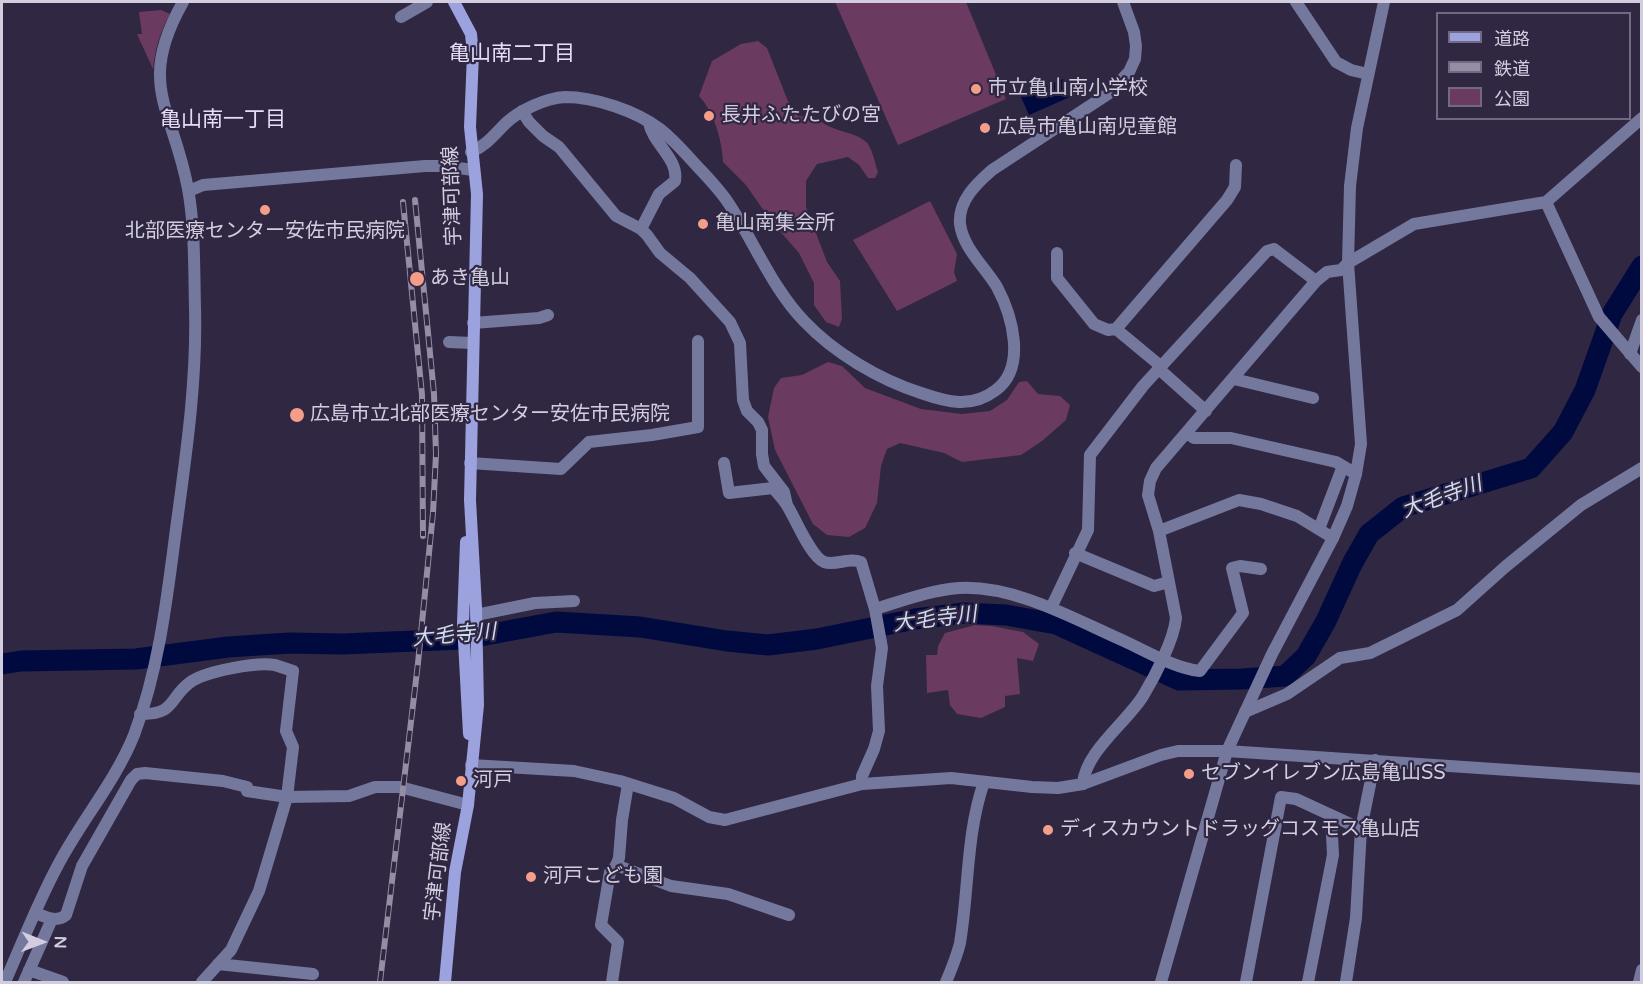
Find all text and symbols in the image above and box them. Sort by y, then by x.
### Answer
legend [1436,12,1631,120]
text: 道路 [1494,28,1530,50]
district label: 亀山南二丁目 [449,41,575,67]
text: 鉄道 [1494,58,1530,80]
place label: 市立亀山南小学校 [988,77,1148,101]
marker: 市立亀山南小学校 [969,82,983,96]
text: 公園 [1494,88,1530,110]
place label: 長井ふたたびの宮 [721,104,881,128]
district label: 亀山南一丁目 [160,107,286,133]
marker: 長井ふたたびの宮 [702,109,716,123]
place label: 広島市亀山南児童館 [997,116,1177,140]
marker: 広島市亀山南児童館 [978,121,992,135]
street label: 宇津可部線 [439,146,467,246]
marker: 北部医療センター安佐市民病院 [258,203,272,217]
place label: 亀山南集会所 [715,212,835,236]
marker: 亀山南集会所 [696,217,710,231]
place label: 北部医療センター安佐市民病院 [125,220,405,244]
place label: あき亀山 [430,267,510,291]
marker: あき亀山 [408,270,426,288]
place label: 広島市立北部医療センター安佐市民病院 [310,403,670,427]
marker: 広島市立北部医療センター安佐市民病院 [288,406,306,424]
water label: 大毛寺川 [1398,472,1486,524]
water label: 大毛寺川 [892,602,978,638]
water label: 大毛寺川 [411,620,497,652]
place label: セブンイレブン広島亀山SS [1201,762,1446,786]
marker: セブンイレブン広島亀山SS [1182,767,1196,781]
place label: 河戸 [473,769,513,793]
marker: 河戸 [454,774,468,788]
place label: ディスカウントドラッグコスモス亀山店 [1060,818,1420,842]
street label: 宇津可部線 [421,821,457,923]
marker: ディスカウントドラッグコスモス亀山店 [1041,823,1055,837]
place label: 河戸こども園 [543,865,663,889]
marker: 河戸こども園 [524,870,538,884]
north arrow [12,912,72,972]
text: N [50,936,70,949]

